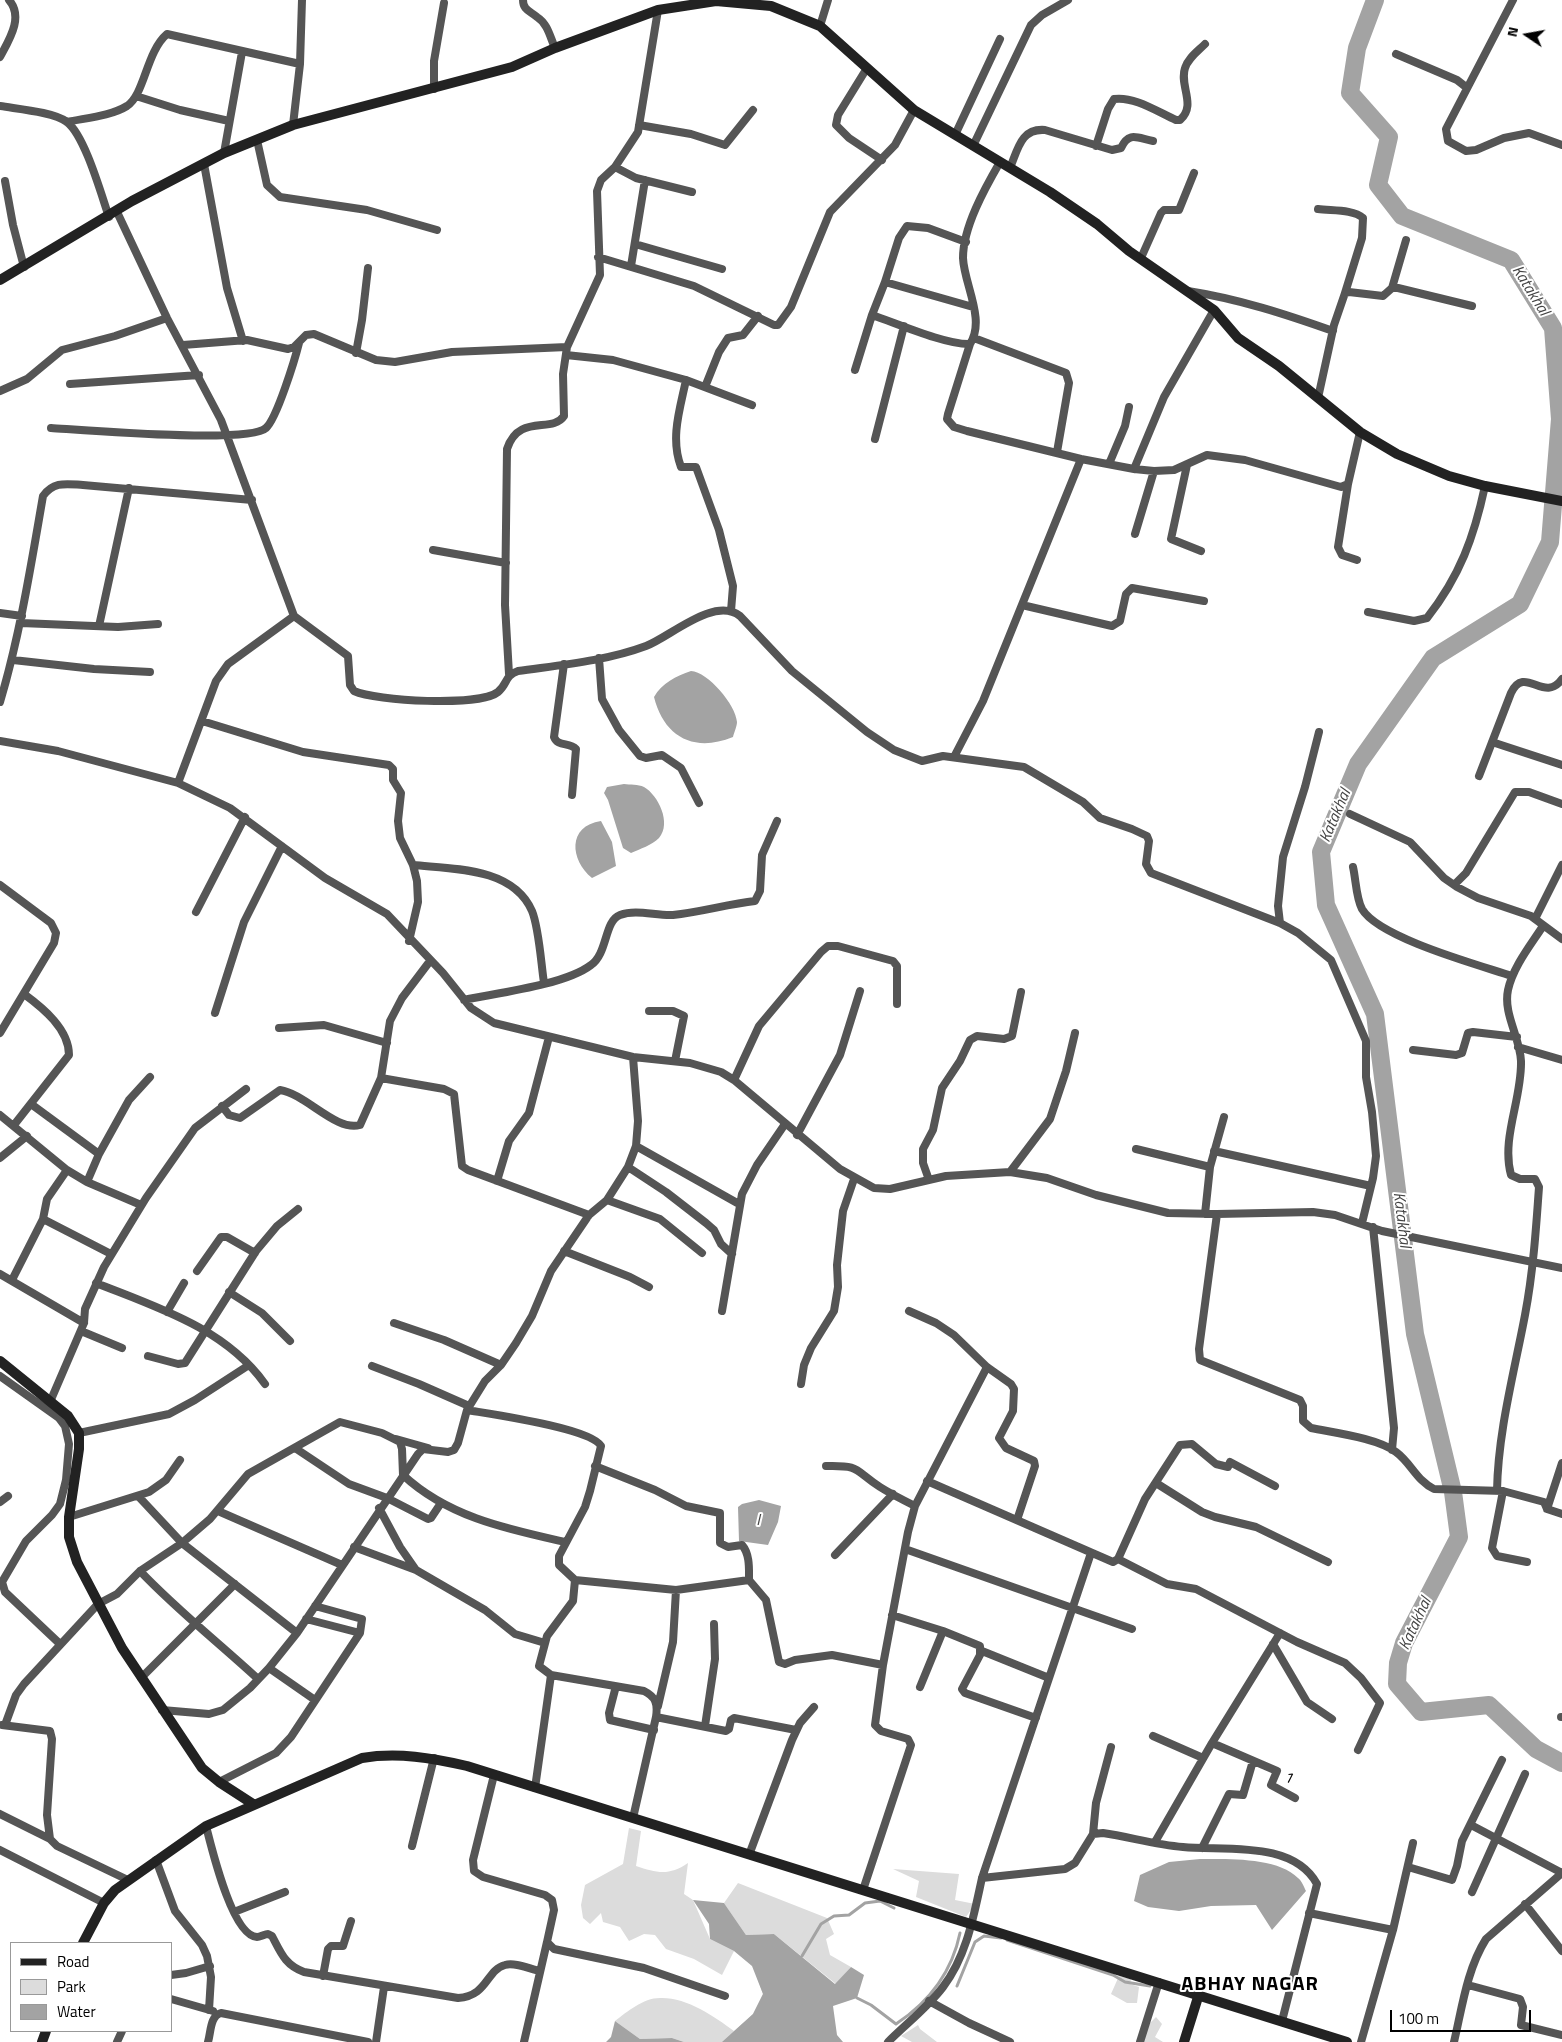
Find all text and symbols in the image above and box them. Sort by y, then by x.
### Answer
north arrow [1502,10,1552,60]
text: N [1501,25,1523,39]
water label: Katakhal [1507,262,1553,320]
water label: Katakhal [1316,787,1356,845]
water label: Katakhal [1388,1191,1414,1249]
water label: I [756,1511,760,1531]
water label: Katakhal [1396,1595,1436,1653]
street label: 1 [1281,1769,1297,1789]
legend [10,1942,172,2032]
text: Road [57,1950,89,1973]
district label: ABHAY NAGAR [1180,1973,1320,1997]
text: Park [57,1975,86,1998]
text: Water [57,2000,96,2023]
scale bar [1392,2000,1533,2032]
text: 100 m [1398,2007,1439,2030]

